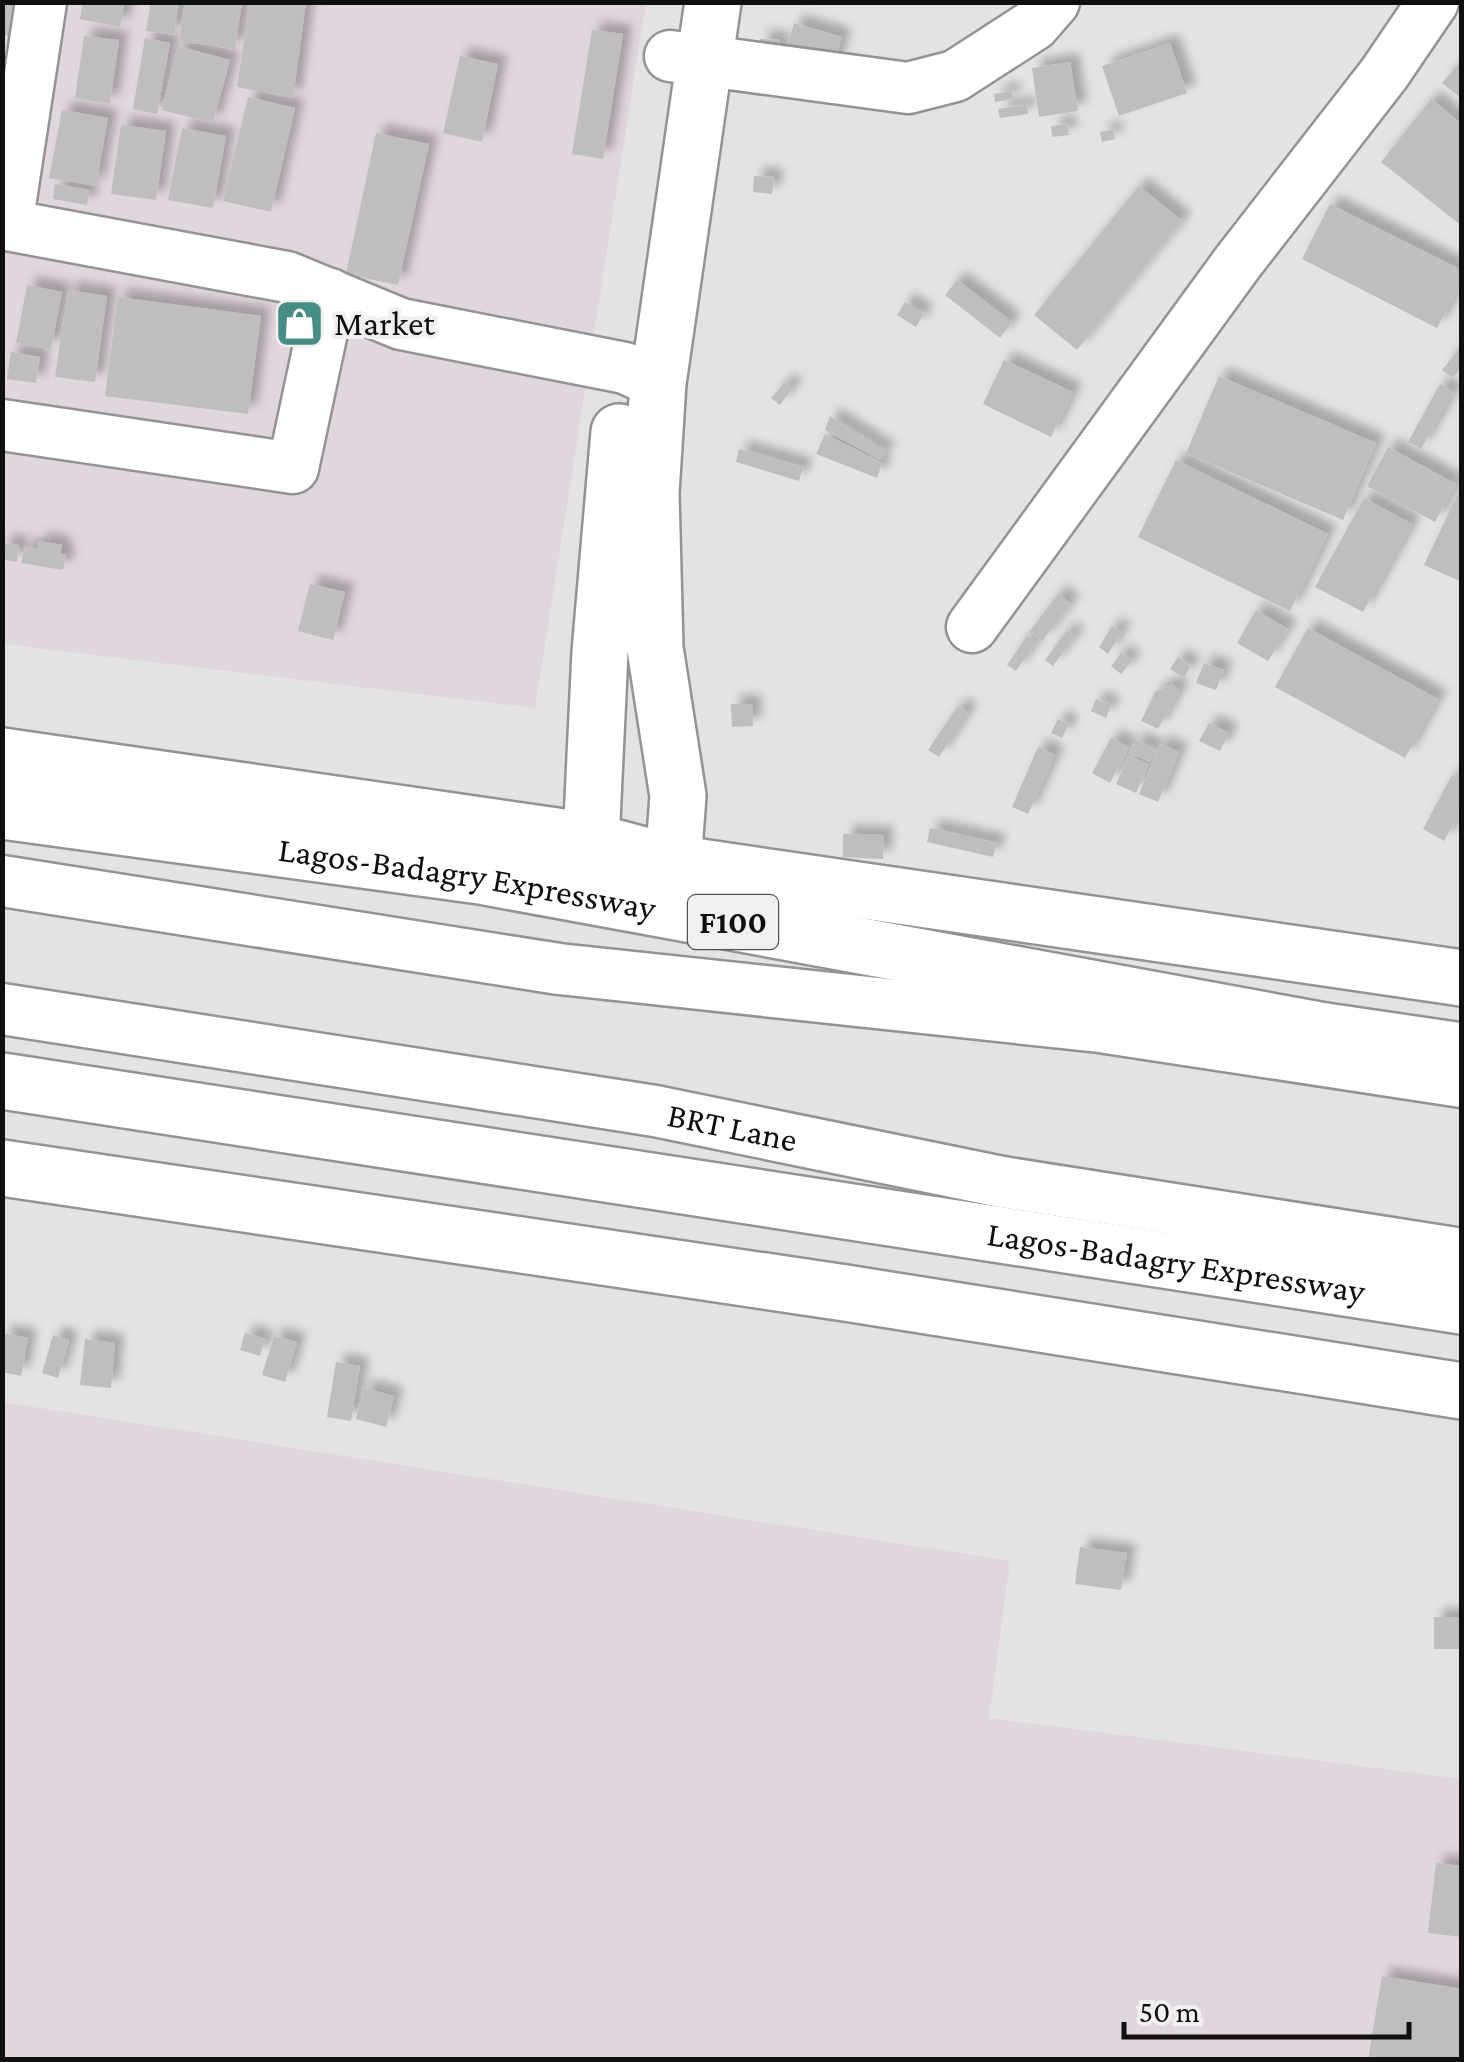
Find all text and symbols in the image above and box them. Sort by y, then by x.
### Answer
shop icon: Market [273,297,325,349]
place label: Market [334,304,435,343]
street label: Lagos-Badagry Expressway [276,830,660,928]
road number: F100 [688,895,778,949]
street label: BRT Lane [664,1095,801,1160]
street label: Lagos-Badagry Expressway [984,1214,1369,1311]
scale bar [1124,1977,1409,2039]
text: 50 m [1139,1995,1200,2028]

